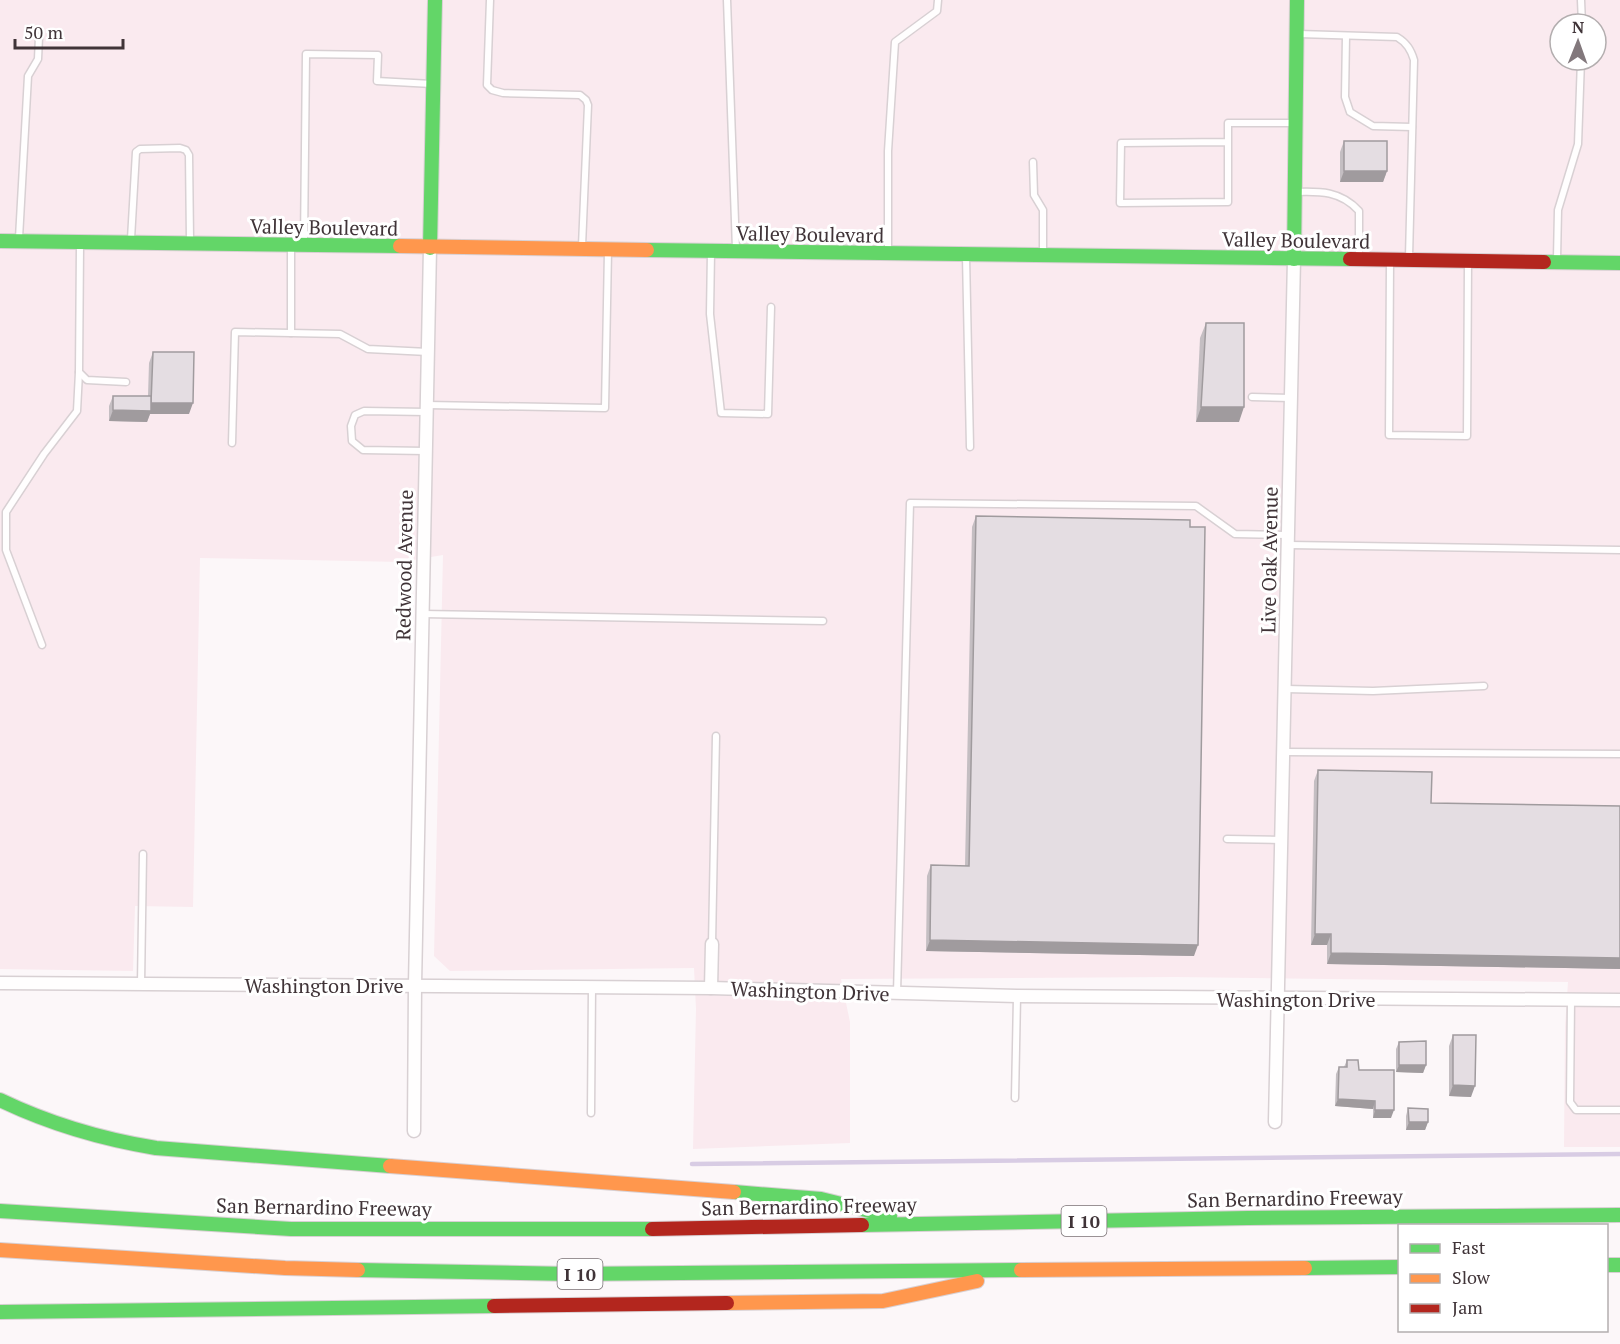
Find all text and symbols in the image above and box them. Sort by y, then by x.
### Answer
scale bar [15,12,123,50]
north arrow [1548,12,1608,72]
text: N [1572,16,1585,38]
text: 50 m [24,20,64,44]
street label: Valley Boulevard [250,212,398,242]
street label: Valley Boulevard [736,219,884,249]
street label: Valley Boulevard [1222,225,1370,255]
street label: Live Oak Avenue [1254,486,1284,634]
street label: Redwood Avenue [389,489,419,641]
street label: Washington Drive [244,972,404,999]
street label: Washington Drive [730,975,890,1007]
street label: Washington Drive [1216,986,1376,1013]
street label: San Bernardino Freeway [1187,1183,1404,1213]
street label: San Bernardino Freeway [701,1191,918,1221]
street label: San Bernardino Freeway [216,1192,433,1222]
road number: I 10 [1062,1206,1106,1236]
legend [1398,1224,1608,1332]
text: Fast [1452,1235,1486,1259]
road number: I 10 [558,1259,602,1289]
text: Slow [1452,1265,1491,1289]
text: Jam [1452,1295,1483,1319]

